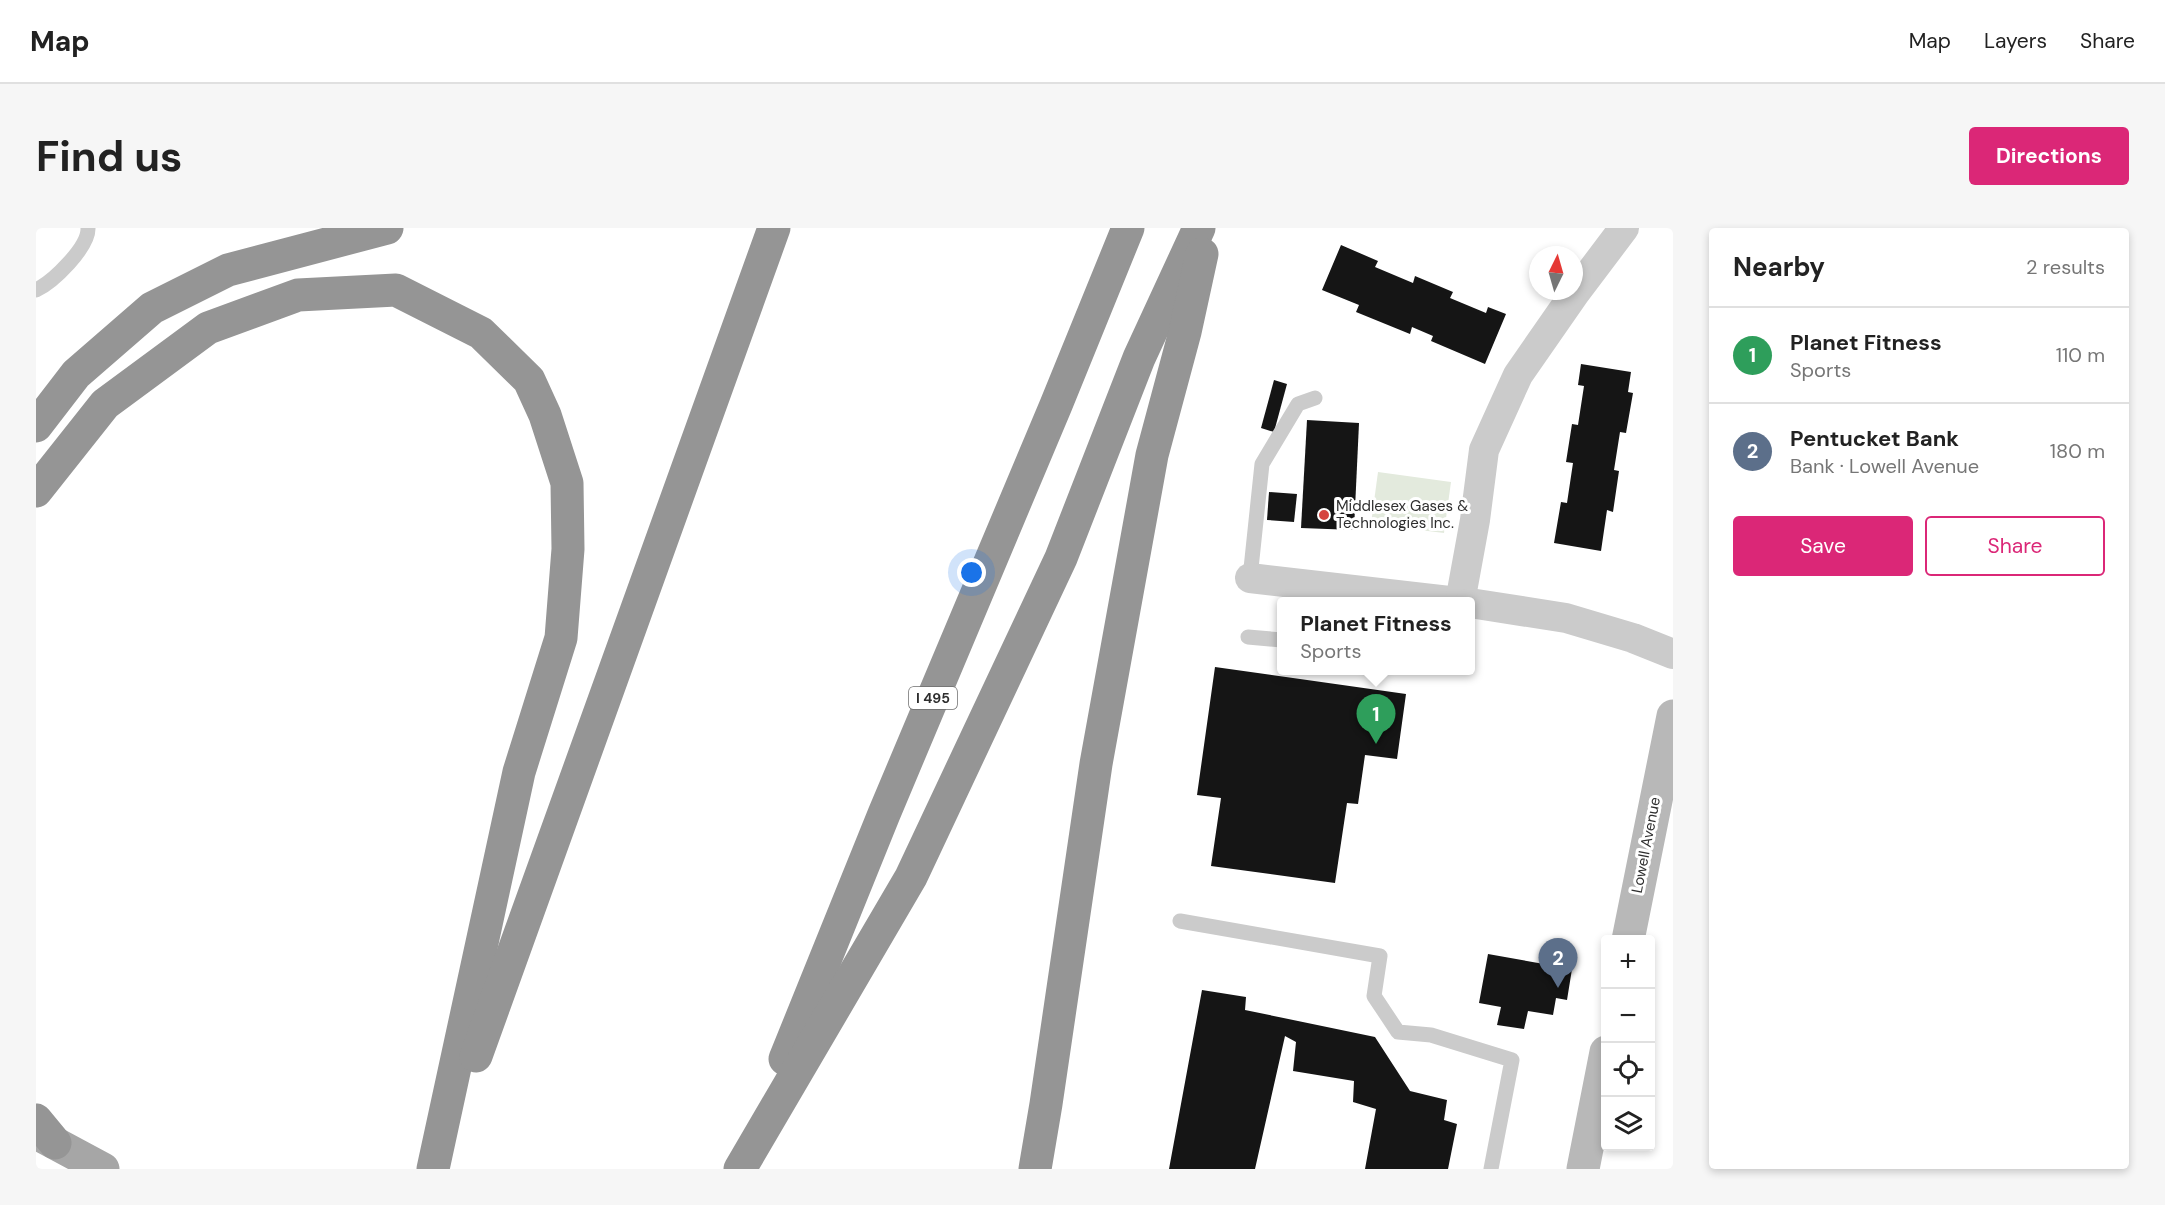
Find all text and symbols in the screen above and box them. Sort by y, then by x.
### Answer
text: Map [30,23,90,60]
text: Map [1909,27,1951,55]
text: Layers [1984,27,2047,55]
text: Share [2080,27,2135,55]
button: Directions [1969,127,2129,185]
text: Find us [36,129,182,184]
north arrow [1529,246,1583,300]
text: Nearby [1733,250,1825,284]
text: 2 results [2026,254,2105,280]
text: Planet Fitness [1790,328,1942,357]
text: 1 [1749,342,1756,368]
text: 110 m [2056,342,2105,368]
text: Sports [1790,357,1851,383]
text: Pentucket Bank [1790,424,1959,453]
text: 2 [1747,438,1758,464]
text: 180 m [2050,438,2105,464]
text: Bank · Lowell Avenue [1790,453,1979,479]
place label: Middlesex Gases & Technologies Inc. [1336,496,1468,533]
marker: Middlesex Gases & Technologies Inc. [1317,508,1331,522]
button: Save [1733,516,1913,576]
button: Share [1925,516,2105,576]
your location [957,558,986,587]
popup [1277,597,1475,675]
text: Planet Fitness [1300,609,1452,638]
text: Sports [1300,638,1361,664]
road number: I 495 [909,687,957,709]
pin: 1 [1356,694,1396,744]
street label: Lowell Avenue [1627,795,1665,895]
map controls [1601,935,1655,1151]
button: + [1601,935,1655,989]
pin: 2 [1538,938,1577,988]
button: − [1601,989,1655,1043]
button: locate [1601,1043,1655,1097]
button: layers [1601,1097,1655,1151]

